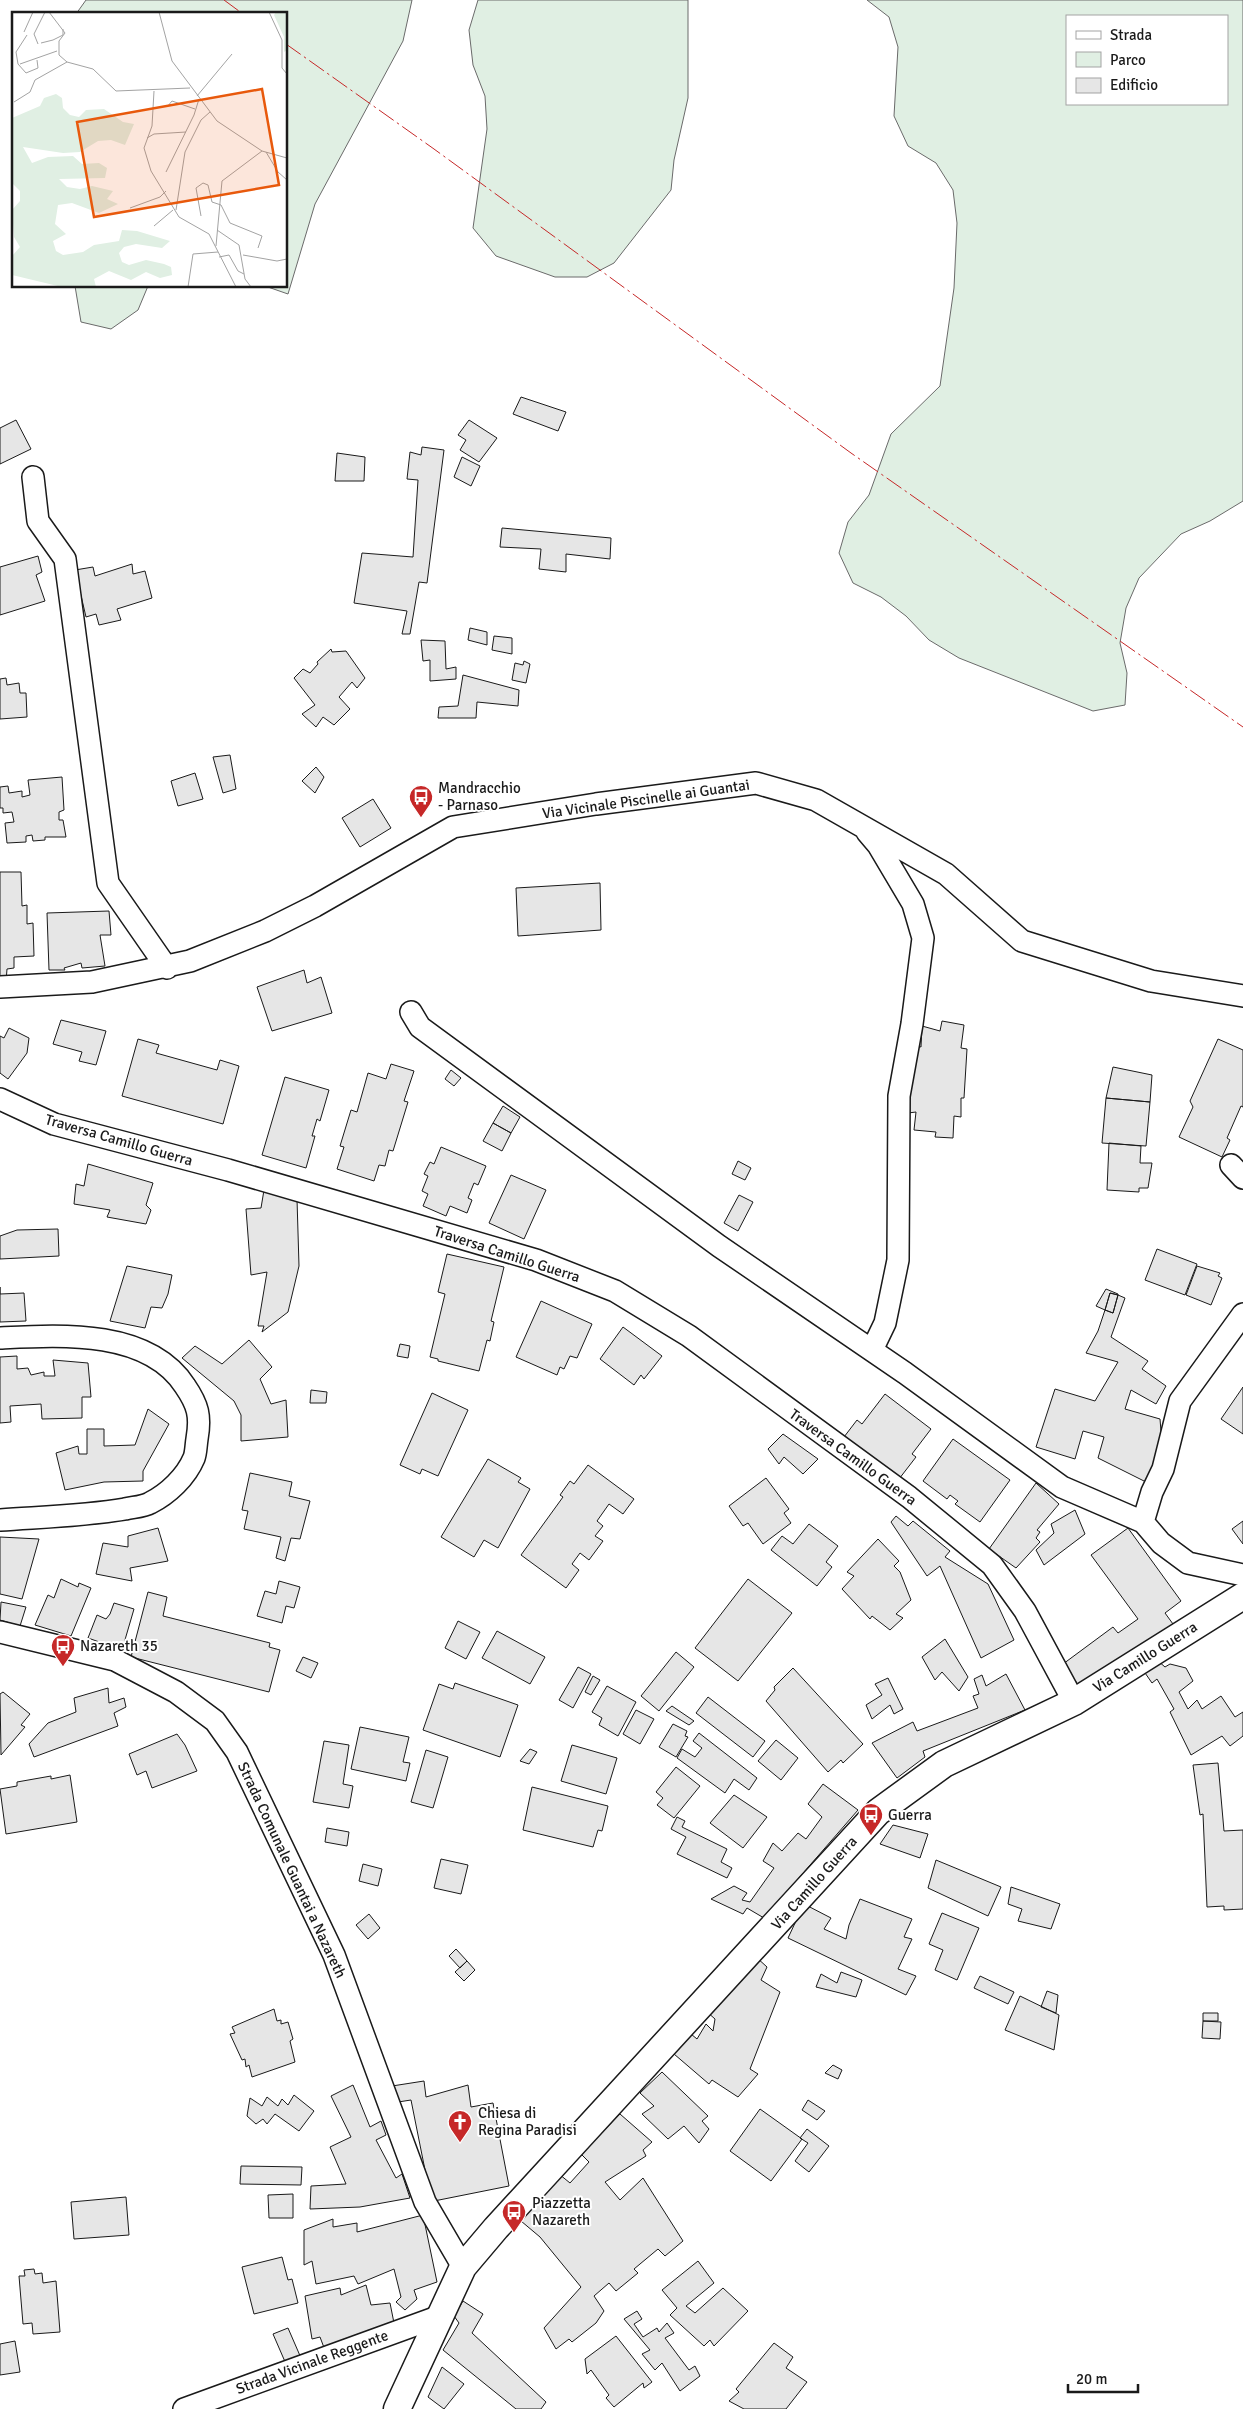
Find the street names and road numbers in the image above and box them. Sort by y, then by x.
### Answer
street label: Via Vicinale Piscinelle ai Guantai [541,776,751,822]
street label: Traversa Camillo Guerra [43,1110,195,1170]
street label: Traversa Camillo Guerra [432,1222,582,1286]
street label: Traversa Camillo Guerra [786,1405,920,1509]
street label: Via Camillo Guerra [1090,1618,1200,1696]
street label: Strada Comunale Guantai a Nazareth [234,1759,350,1981]
street label: Via Camillo Guerra [767,1833,861,1933]
street label: Strada Vicinale Reggente [233,2326,391,2398]

